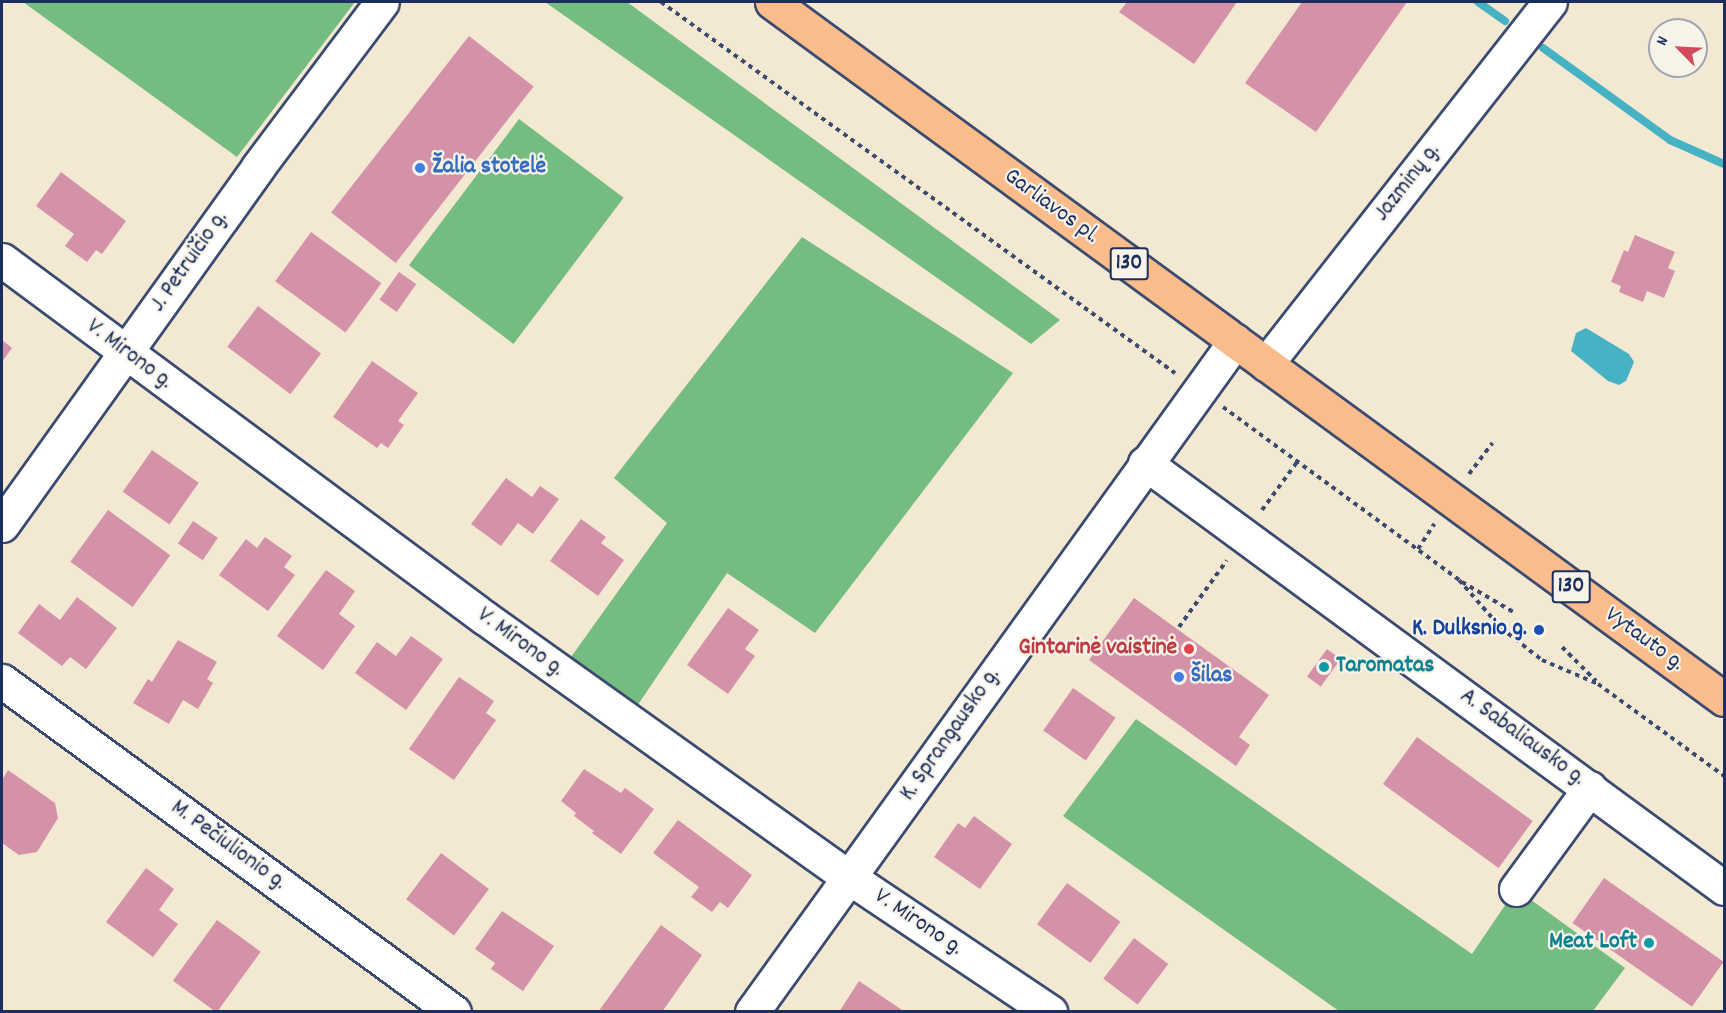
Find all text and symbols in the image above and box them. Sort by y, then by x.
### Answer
north arrow [1648,18,1708,78]
text: N [1651,33,1675,50]
street label: Jazminų g. [1369,138,1447,228]
place label: Žalia stotelė [432,154,546,182]
marker: Žalia stotelė [413,161,427,175]
street label: Garliavos pl. [998,163,1104,251]
street label: J. Petruičio g. [145,206,235,318]
road number: 130 [1110,245,1148,283]
street label: V. Mirono g. [80,313,178,397]
road number: 130 [1552,568,1590,606]
street label: V. Mirono g. [471,602,569,684]
street label: Vytauto g. [1599,602,1689,678]
place label: K. Dulksnio g. [1412,616,1527,644]
marker: K. Dulksnio g. [1532,623,1546,637]
place label: Gintarinė vaistinė [1019,635,1177,663]
marker: Gintarinė vaistinė [1182,642,1196,656]
place label: Taromatas [1336,653,1434,681]
marker: Taromatas [1317,660,1331,674]
street label: K. Sprangausko g. [894,663,1008,807]
place label: Šilas [1191,663,1232,691]
marker: Šilas [1172,670,1186,684]
street label: A. Sabaliausko g. [1454,683,1590,793]
street label: M. Pečiulionio g. [164,794,292,898]
street label: V. Mirono g. [868,883,968,963]
place label: Meat Loft [1549,929,1637,957]
marker: Meat Loft [1642,936,1656,950]

